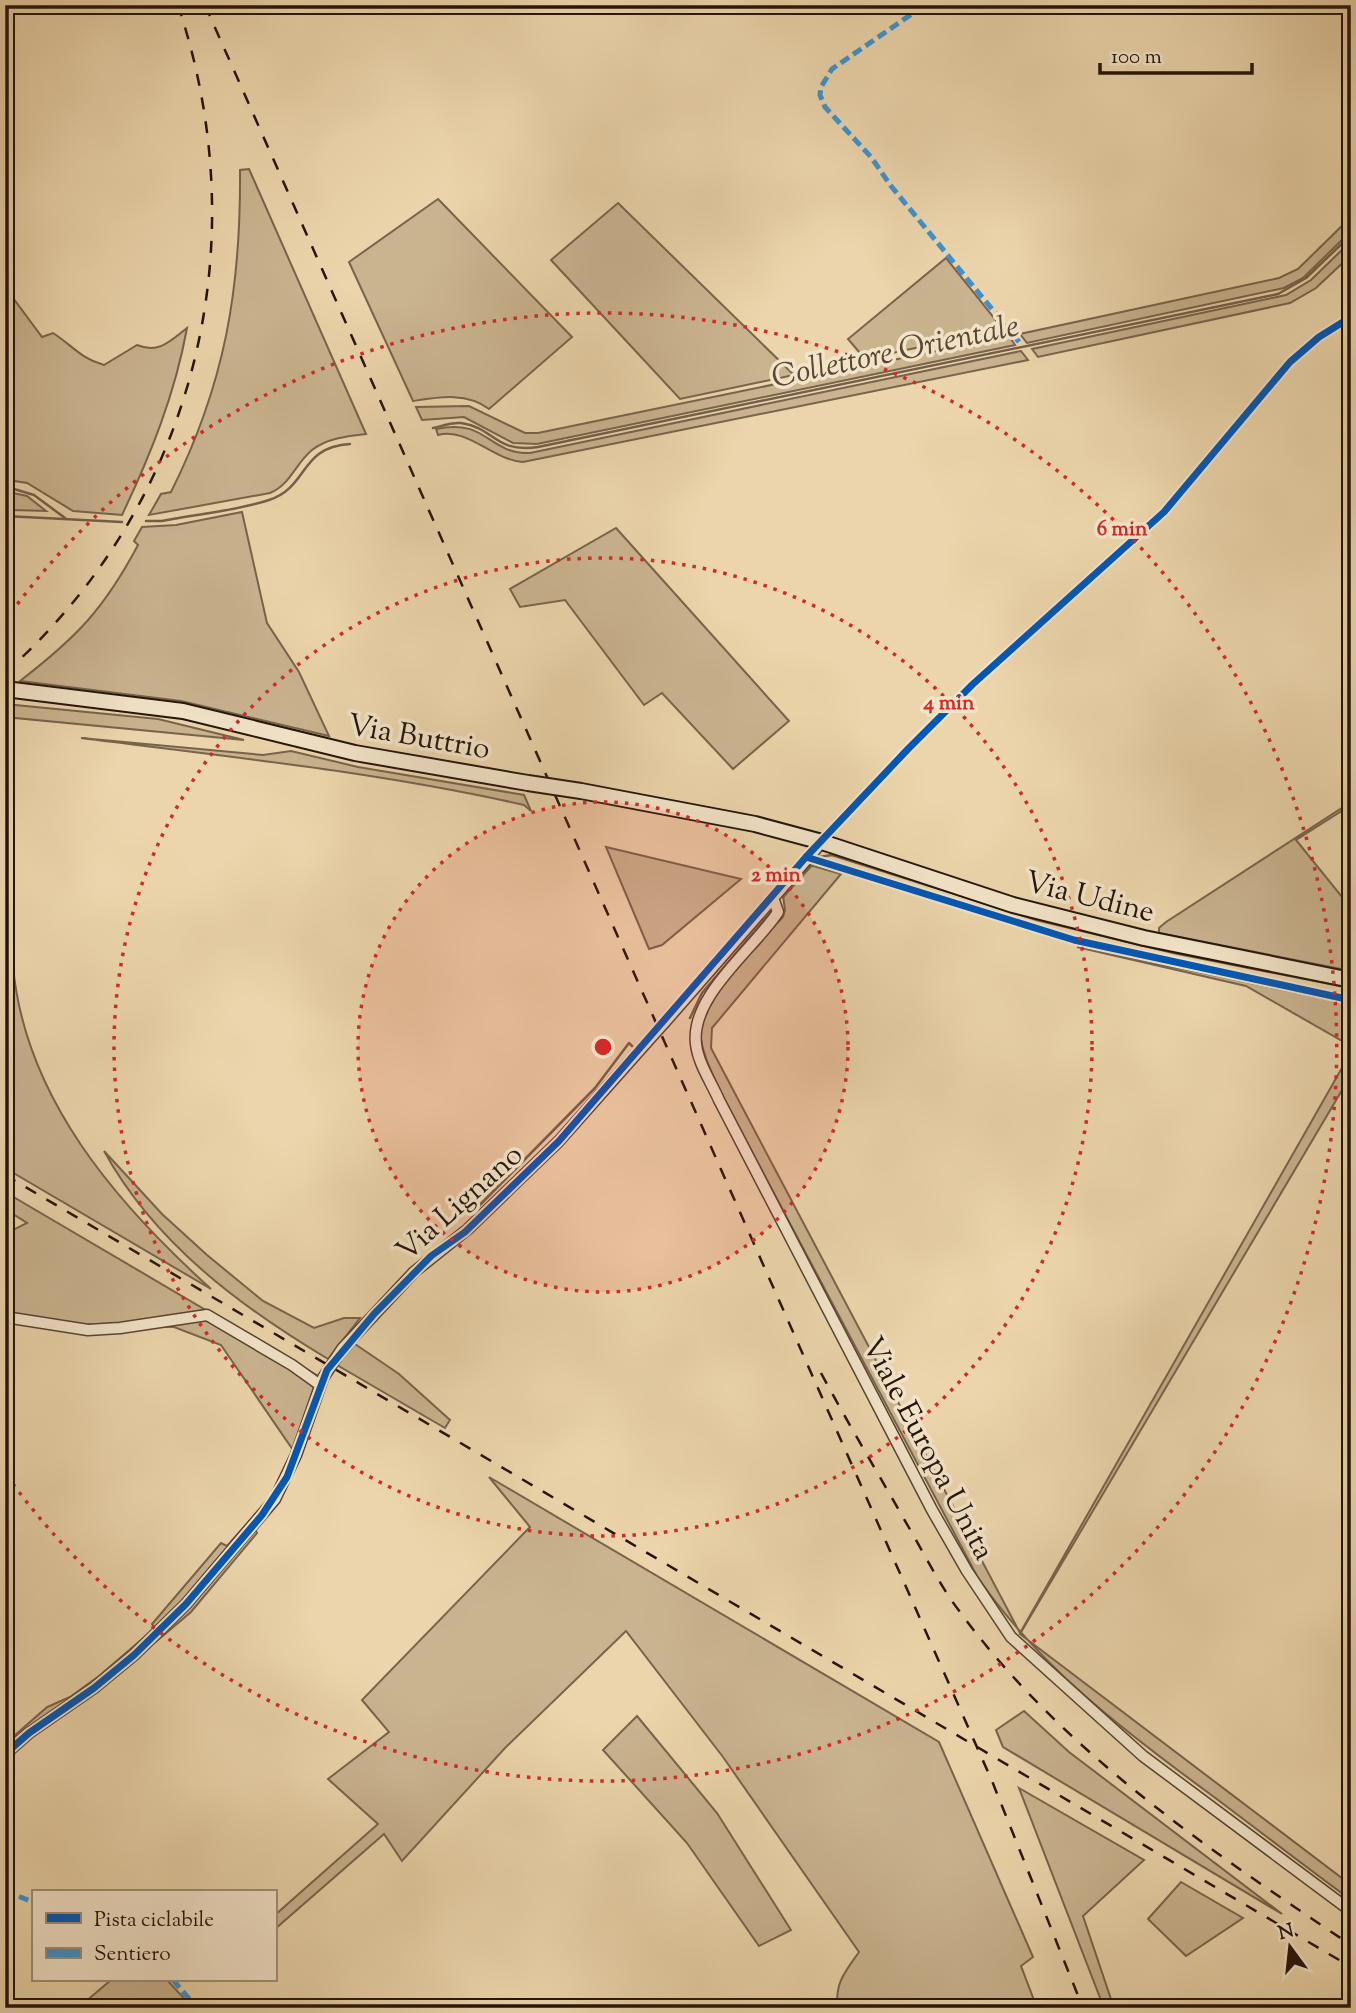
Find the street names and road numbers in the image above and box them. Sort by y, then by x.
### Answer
street label: Via Buttrio [344,705,493,772]
street label: Via Udine [1020,862,1159,935]
street label: Via Lignano [388,1135,534,1273]
street label: Viale Europa Unita [850,1330,1004,1569]

